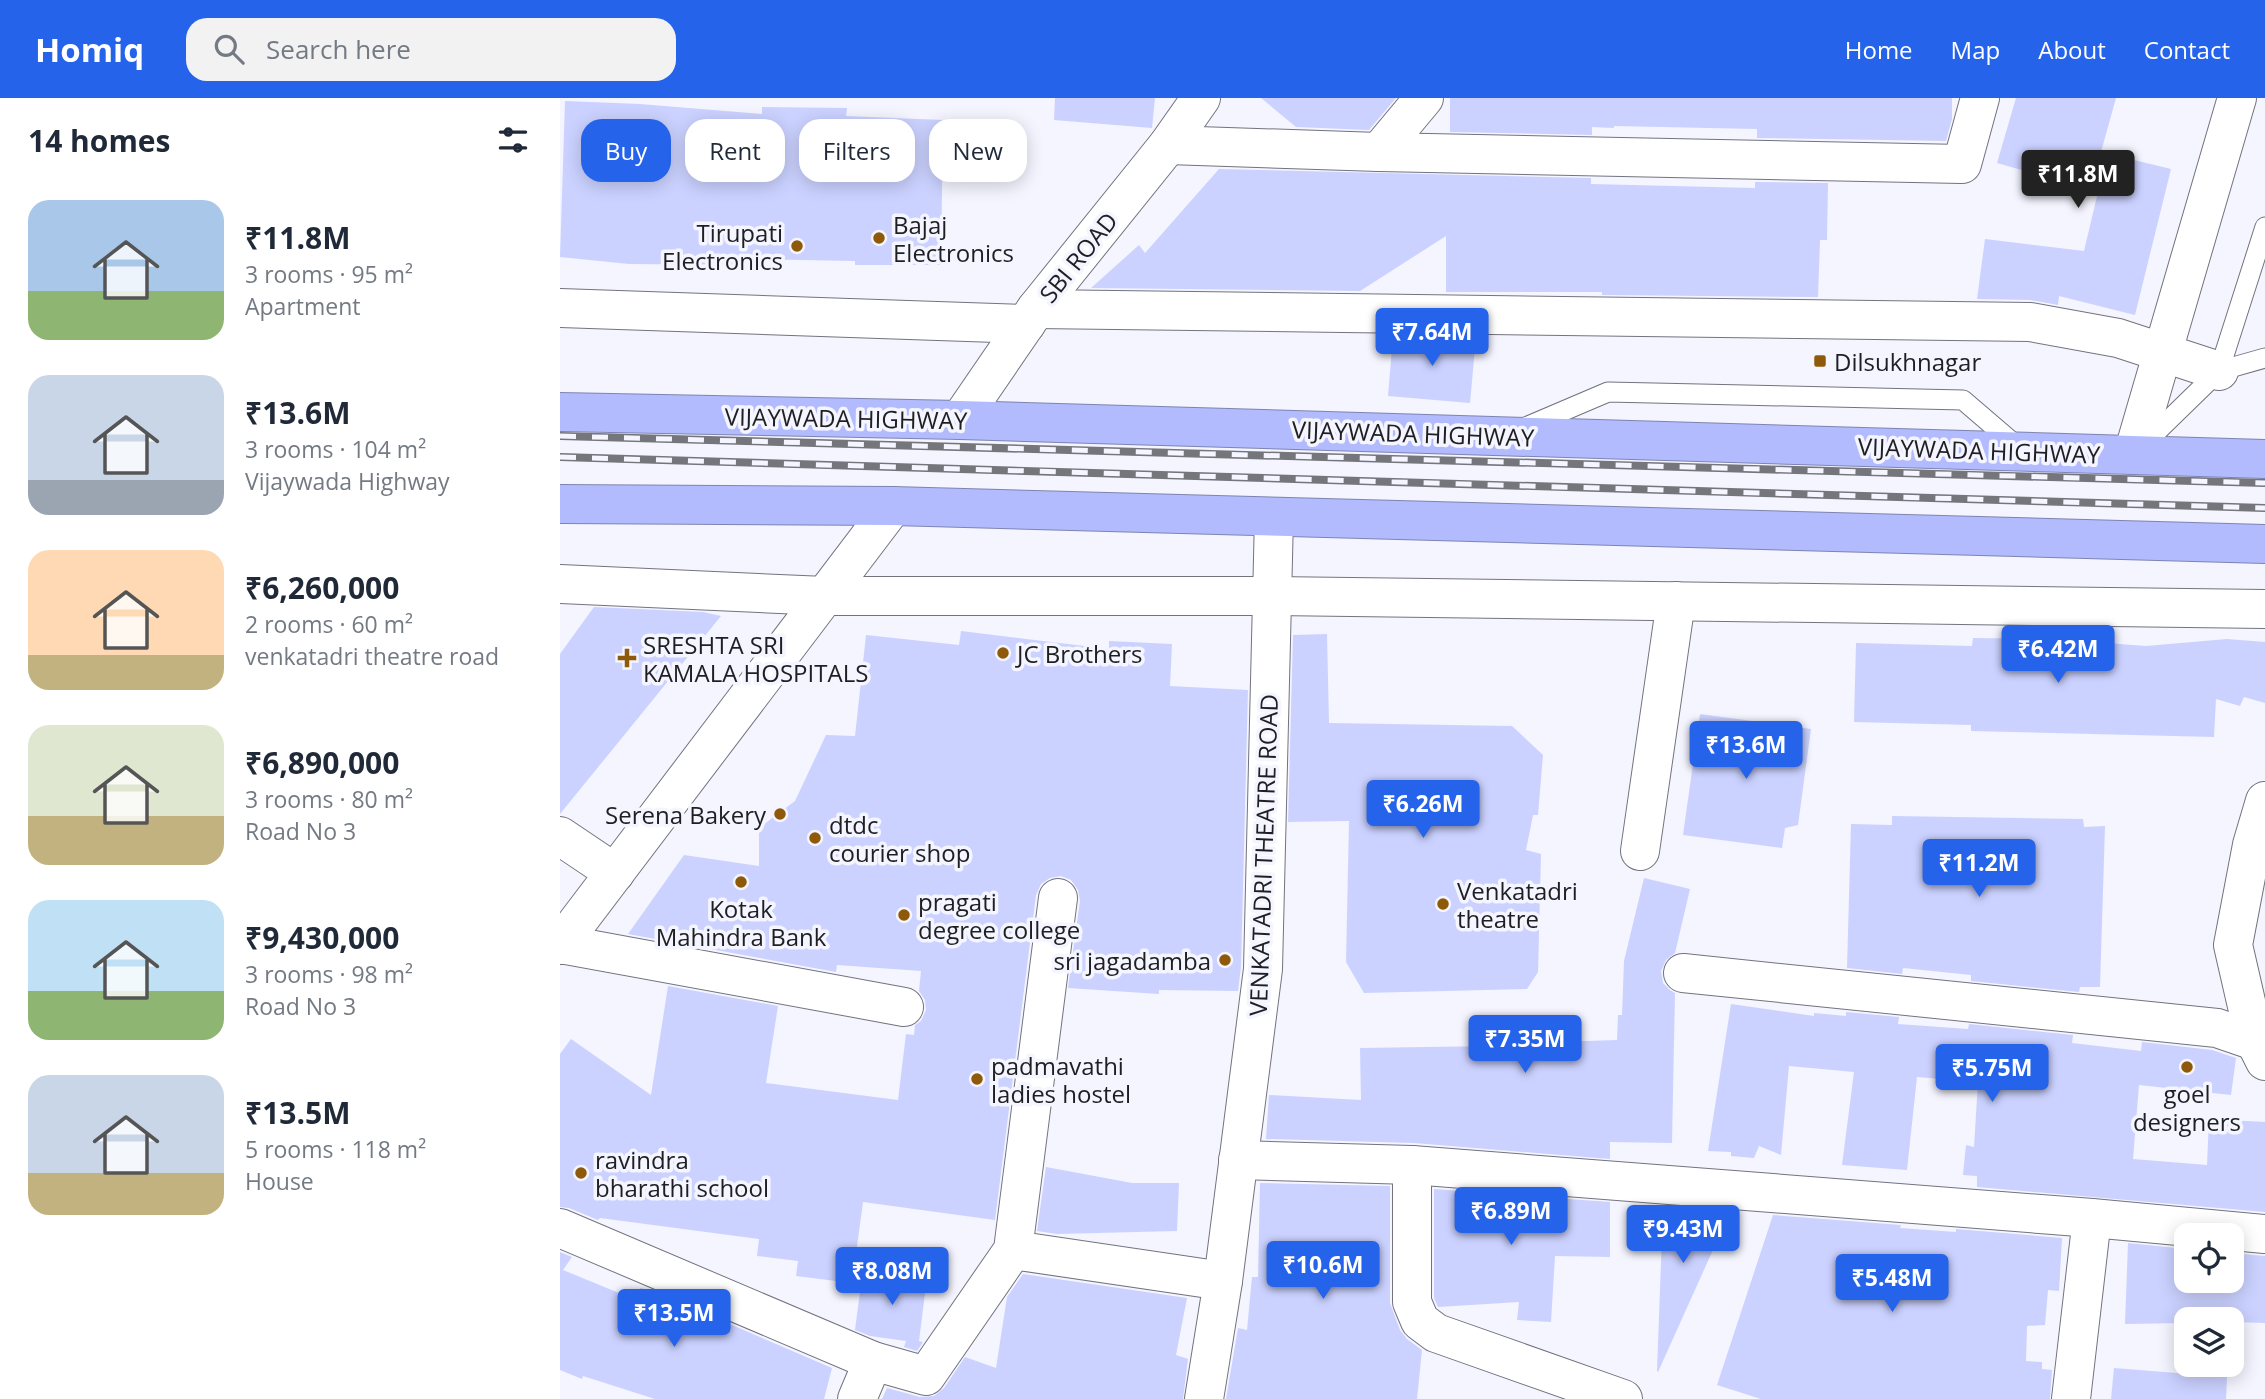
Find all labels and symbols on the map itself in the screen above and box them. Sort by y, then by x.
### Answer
pin: ₹11.8M [2021,150,2135,210]
street label: SBI ROAD [1031,205,1125,309]
place label: Bajaj Electronics [893,208,1014,269]
place label: Tirupati Electronics [662,216,783,277]
marker: Bajaj Electronics [871,230,887,246]
marker: Tirupati Electronics [789,238,805,254]
pin: ₹7.64M [1375,308,1489,368]
place label: Dilsukhnagar [1834,345,1981,378]
marker: Dilsukhnagar [1812,353,1828,369]
street label: VIJAYWADA HIGHWAY [724,399,968,437]
street label: VIJAYWADA HIGHWAY [1291,412,1535,454]
street label: VIJAYWADA HIGHWAY [1857,429,2101,471]
pin: ₹6.42M [2001,626,2115,685]
place label: SRESHTA SRI KAMALA HOSPITALS [643,628,868,689]
place label: JC Brothers [1015,637,1143,670]
marker: JC Brothers [995,645,1011,661]
marker: SRESHTA SRI KAMALA HOSPITALS [617,648,637,668]
street label: VENKATADRI THEATRE ROAD [1241,693,1285,1017]
pin: ₹13.6M [1689,722,1803,781]
pin: ₹6.26M [1366,780,1480,840]
place label: Serena Bakery [605,798,767,831]
marker: Serena Bakery [772,806,788,822]
place label: dtdc courier shop [829,808,970,869]
marker: dtdc courier shop [807,830,823,846]
pin: ₹11.2M [1922,840,2036,899]
marker: Kotak Mahindra Bank [733,874,749,890]
place label: Venkatadri theatre [1457,874,1578,935]
place label: pragati degree college [918,885,1080,946]
place label: Kotak Mahindra Bank [656,892,827,953]
marker: Venkatadri theatre [1435,896,1451,912]
marker: pragati degree college [896,907,912,923]
place label: sri jagadamba [1053,944,1211,977]
marker: sri jagadamba [1217,952,1233,968]
pin: ₹7.35M [1468,1016,1582,1075]
pin: ₹5.75M [1935,1044,2049,1104]
place label: padmavathi ladies hostel [991,1049,1131,1110]
marker: goel designers [2179,1059,2195,1075]
marker: padmavathi ladies hostel [969,1071,985,1087]
place label: goel designers [2133,1077,2241,1138]
place label: ravindra bharathi school [595,1143,769,1204]
marker: ravindra bharathi school [573,1165,589,1181]
pin: ₹6.89M [1454,1188,1568,1247]
pin: ₹9.43M [1626,1206,1740,1265]
pin: ₹10.6M [1266,1242,1380,1301]
pin: ₹8.08M [835,1248,949,1307]
pin: ₹5.48M [1835,1254,1949,1314]
pin: ₹13.5M [617,1290,731,1349]

